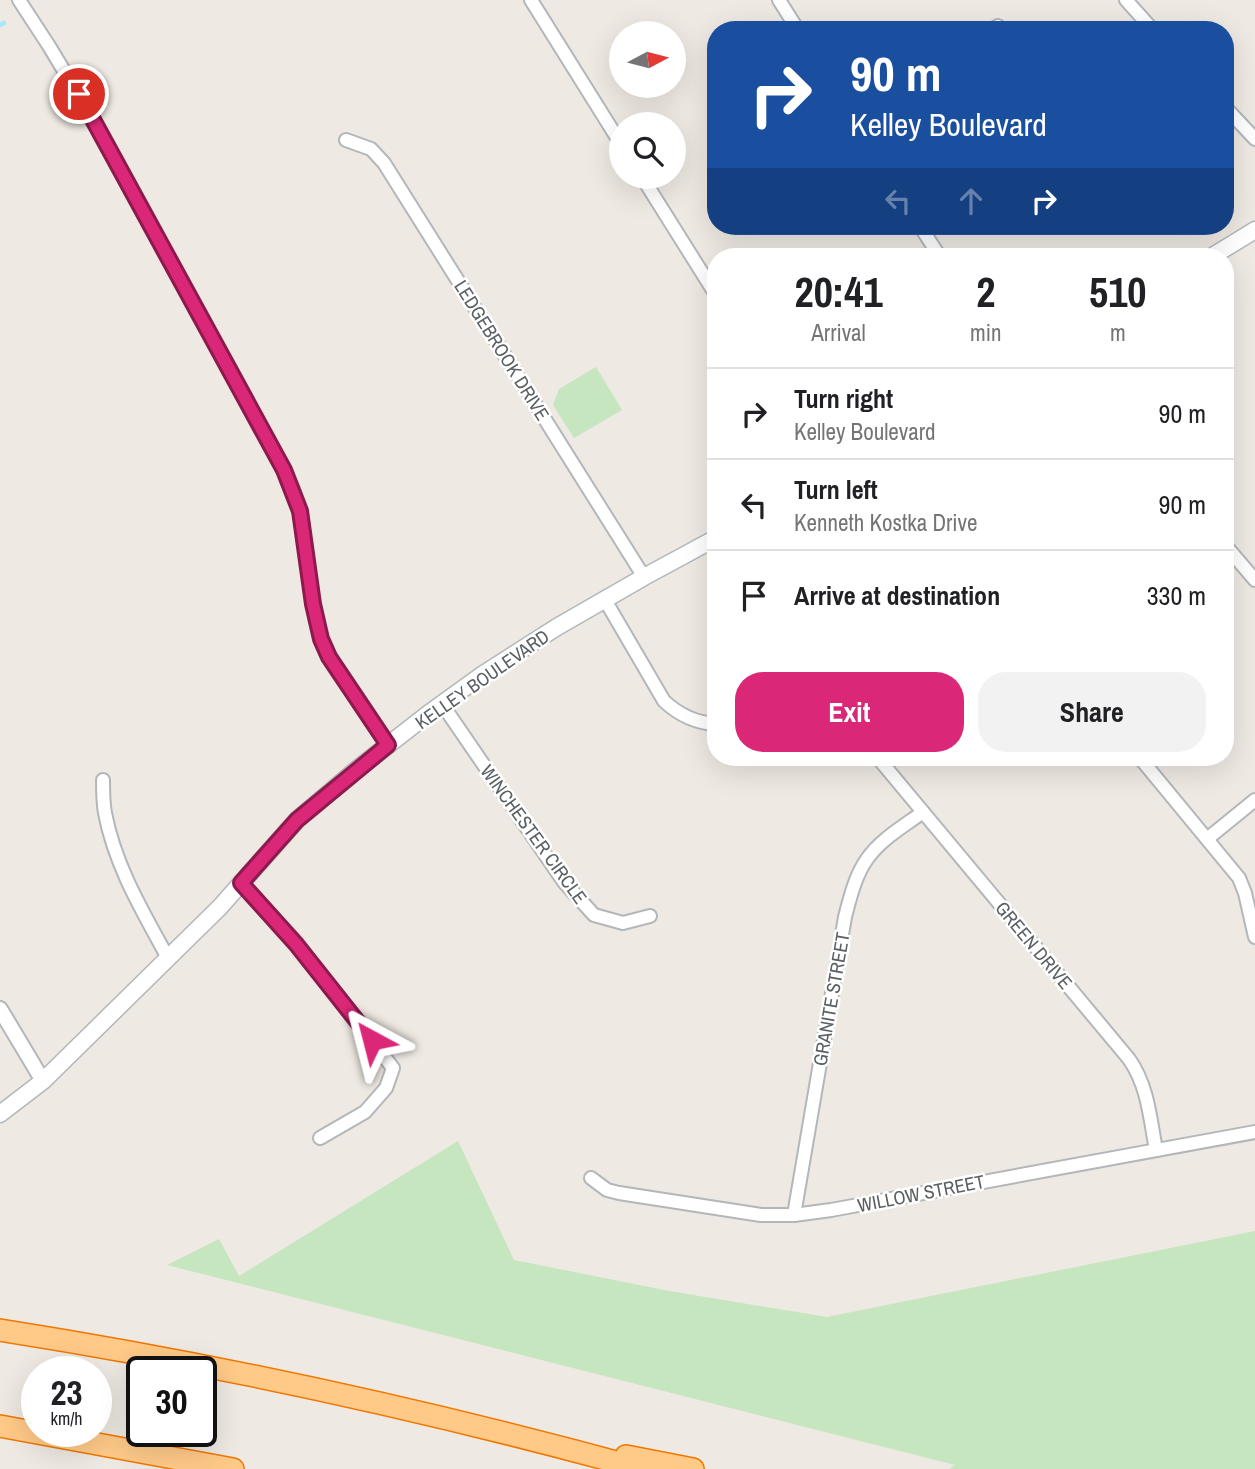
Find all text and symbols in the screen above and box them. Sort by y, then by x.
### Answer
north arrow [609,21,686,98]
map controls [609,21,686,189]
text: 90 m [850,40,942,106]
icon: right [735,49,826,140]
pin [49,64,109,124]
icon: arrive [60,75,98,113]
text: Kelley Boulevard [850,103,1047,146]
button: search [609,112,686,189]
icon: left [879,182,917,220]
icon: ahead [952,182,990,220]
icon: right [1025,182,1063,220]
text: 20:41 [795,264,883,320]
text: 2 [976,264,995,320]
text: 510 [1089,264,1147,320]
street label: LEDGEBROOK DRIVE [448,275,556,425]
text: Arrival [811,317,866,348]
text: min [970,317,1002,348]
text: m [1110,317,1126,348]
text: Turn right [794,381,893,416]
icon: right [735,395,773,433]
text: 90 m [1159,396,1206,431]
text: Kelley Boulevard [794,416,936,447]
text: Turn left [794,472,878,507]
icon: left [735,486,773,524]
text: 90 m [1159,487,1206,522]
text: Kenneth Kostka Drive [794,507,977,538]
icon: arrive [735,577,773,615]
text: Arrive at destination [794,578,1000,613]
text: 330 m [1147,578,1206,613]
street label: KELLEY BOULEVARD [410,623,554,735]
button: Exit [735,672,964,752]
button: Share [978,672,1206,752]
street label: WINCHESTER CIRCLE [475,759,593,909]
street label: GREEN DRIVE [990,896,1078,994]
street label: GRANITE STREET [806,930,856,1068]
position arrow [335,1003,409,1077]
street label: WILLOW STREET [855,1168,987,1218]
speed limit sign: 30 [126,1356,217,1447]
text: 23 [51,1369,82,1416]
text: km/h [51,1406,83,1431]

